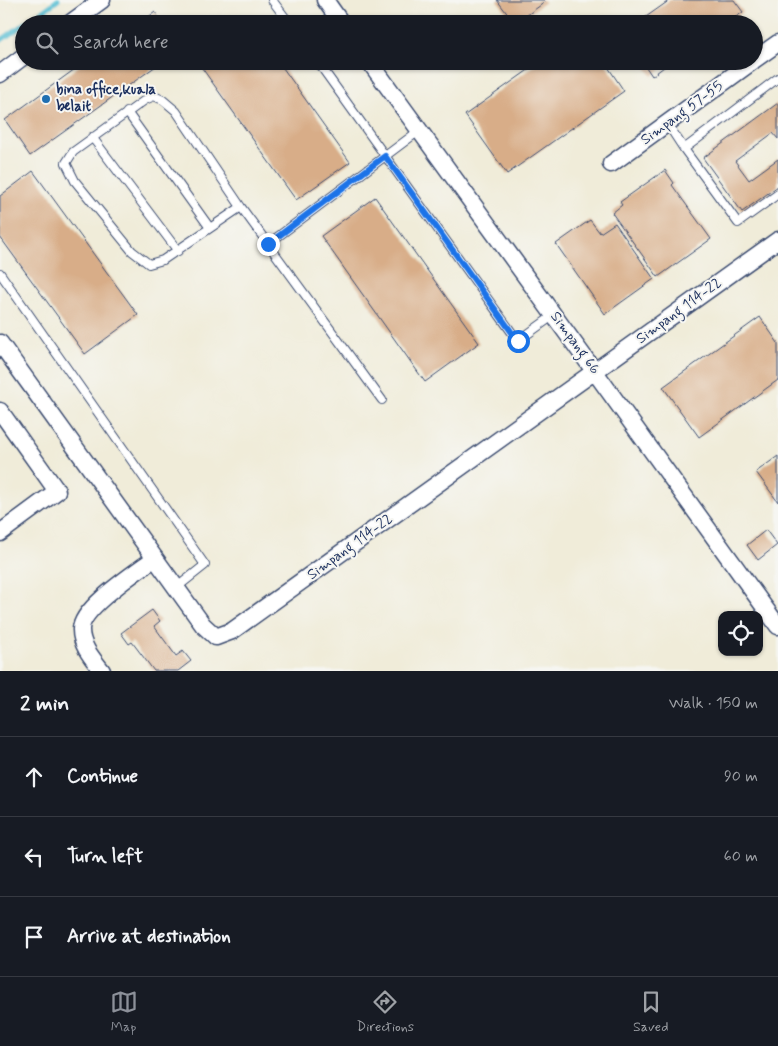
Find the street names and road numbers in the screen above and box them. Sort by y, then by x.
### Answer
street label: Simpang 57-55 [637,76,728,151]
street label: Simpang 114-22 [632,273,726,350]
street label: Simpang 66 [545,308,605,379]
street label: Simpang 114-22 [303,509,397,586]

